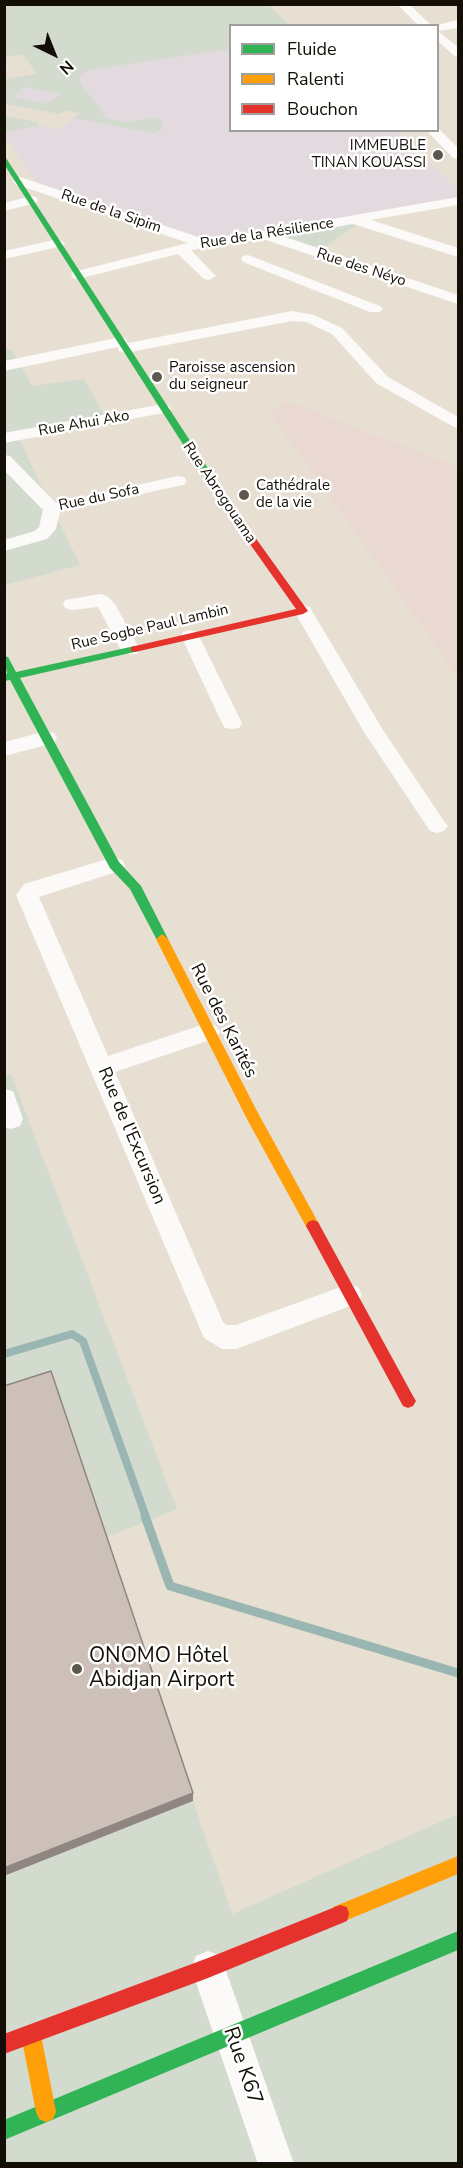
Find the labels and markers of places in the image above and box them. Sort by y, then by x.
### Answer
place label: IMMEUBLE TINAN KOUASSI [312,137,426,172]
marker: IMMEUBLE TINAN KOUASSI [431,148,445,162]
place label: Paroisse ascension du seigneur [169,359,295,394]
marker: Paroisse ascension du seigneur [150,370,164,384]
place label: Cathédrale de la vie [256,477,330,512]
marker: Cathédrale de la vie [237,488,251,502]
place label: ONOMO Hôtel Abidjan Airport [89,1644,234,1694]
marker: ONOMO Hôtel Abidjan Airport [70,1662,84,1676]

